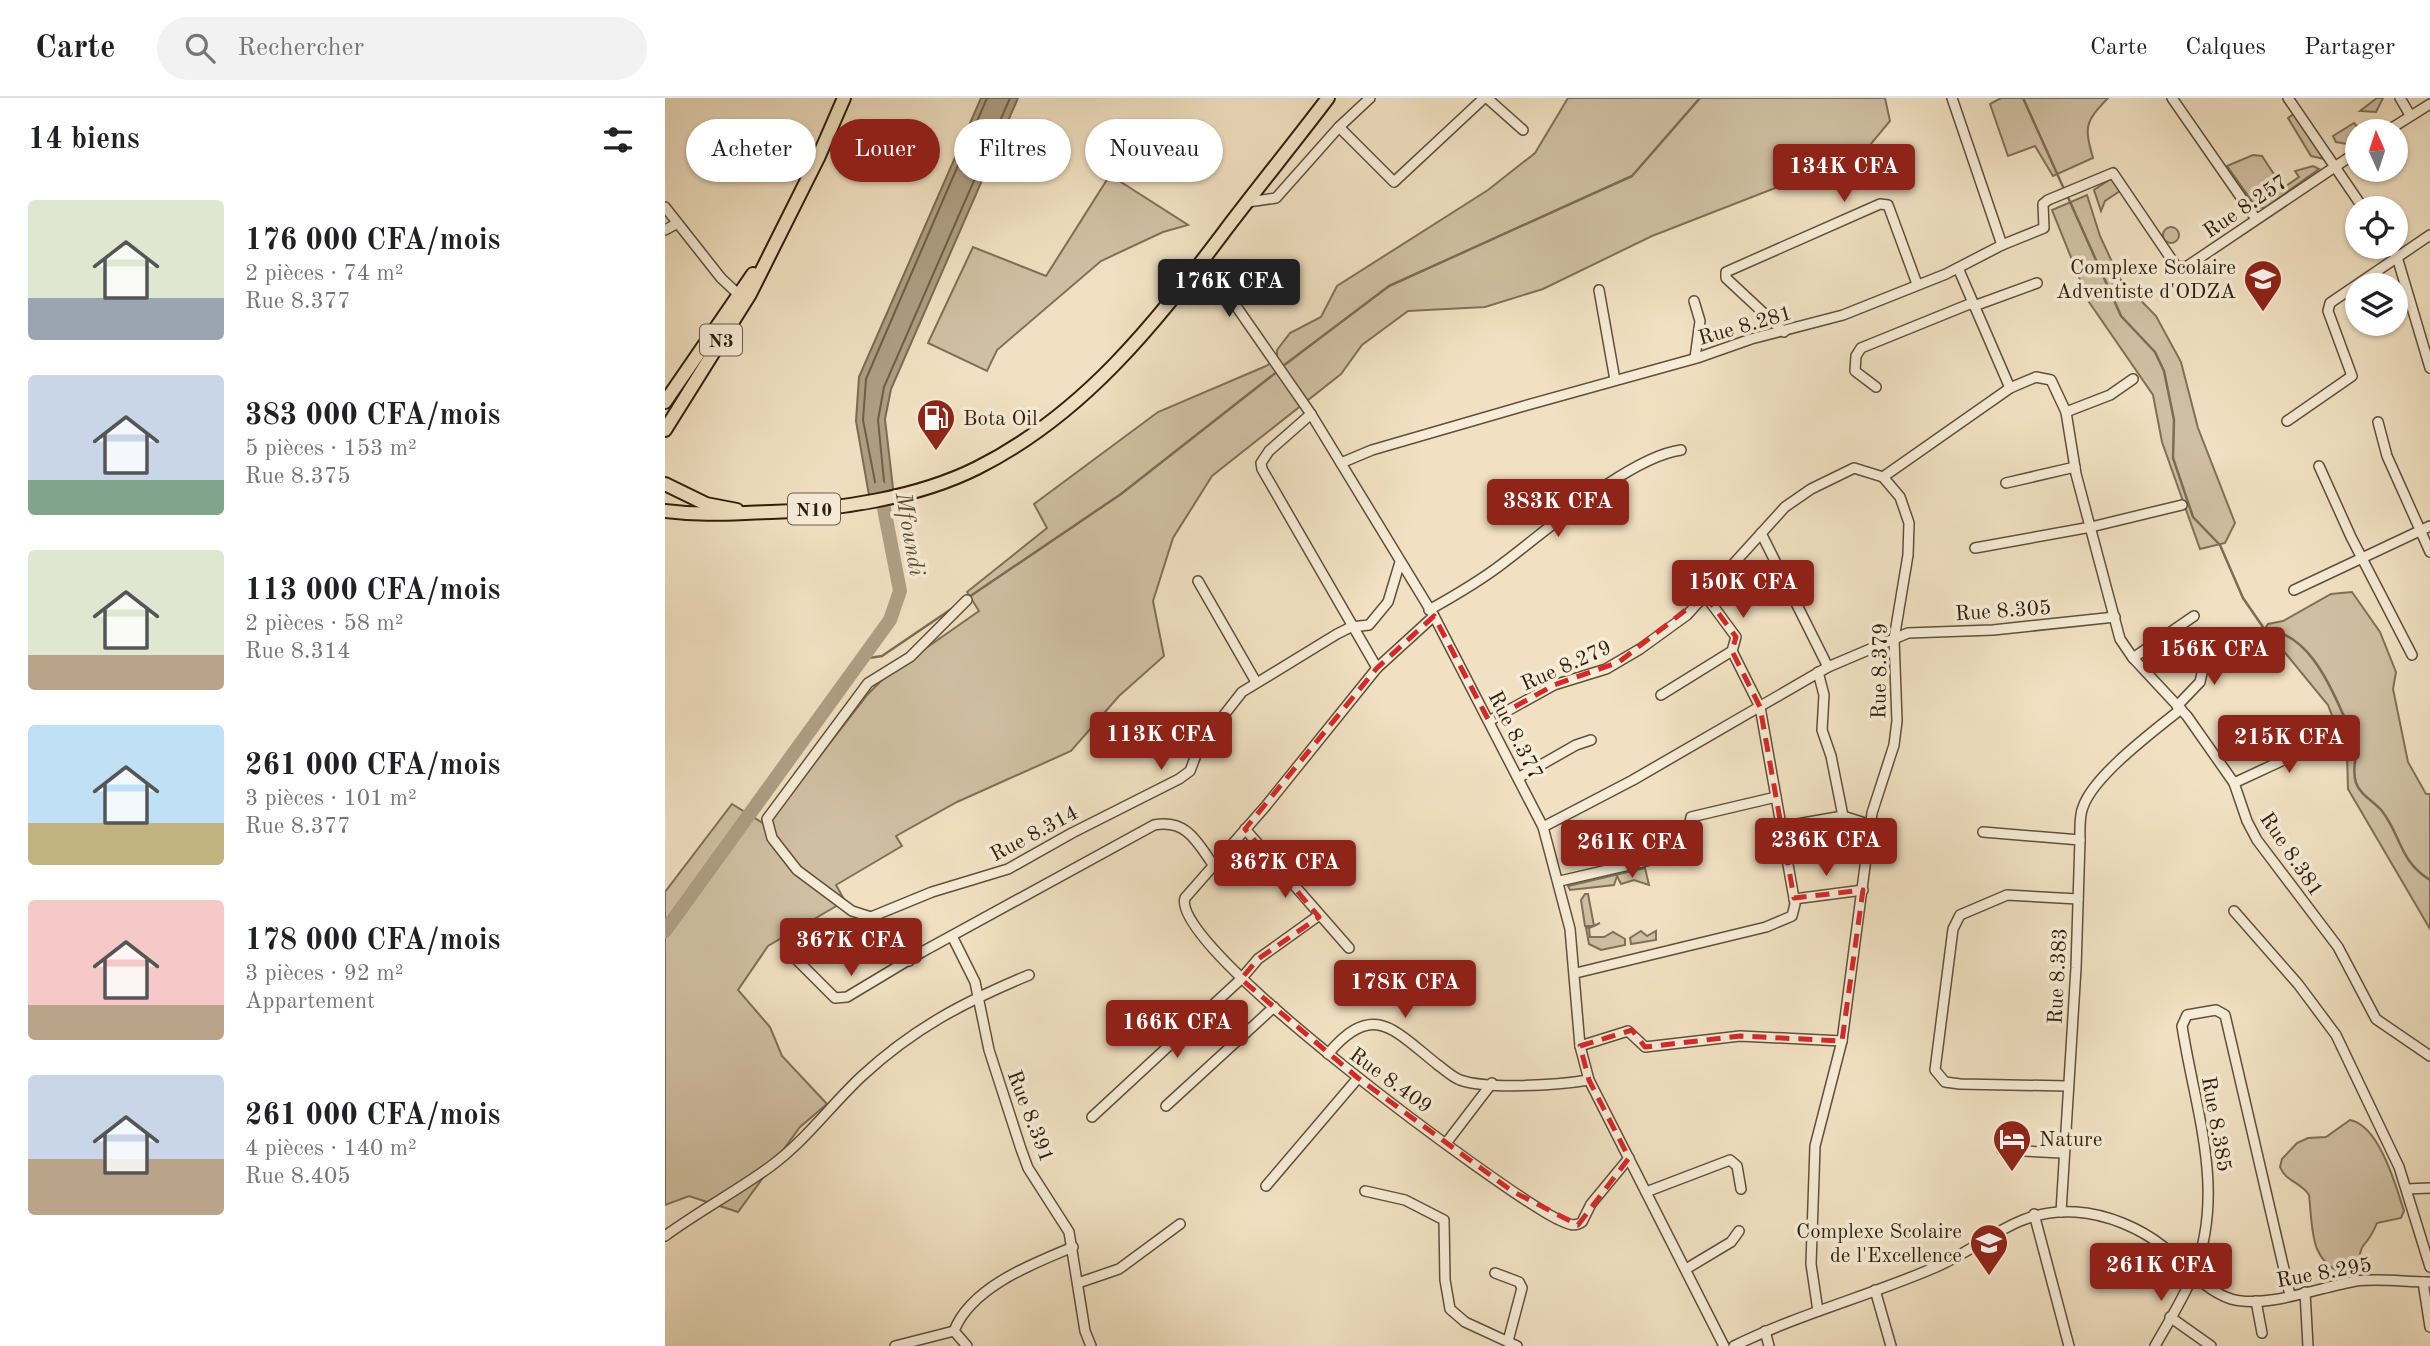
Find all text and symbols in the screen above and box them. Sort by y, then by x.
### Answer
search box [157,17,647,80]
icon: search [181,29,219,67]
text: Carte [35,32,115,65]
text: Rechercher [237,35,364,61]
text: Carte [2090,36,2147,60]
text: Calques [2185,36,2266,60]
text: Partager [2304,36,2395,60]
chip: Acheter [686,119,816,182]
chip: Louer [830,119,940,182]
chip: Filtres [954,119,1071,182]
chip: Nouveau [1085,119,1223,182]
north arrow [2345,119,2408,182]
map controls [2345,119,2408,336]
icon: filters [599,121,637,159]
text: 14 biens [28,125,140,155]
pin: 134K CFA [1772,144,1916,204]
text: 134K CFA [1789,155,1899,178]
street label: Rue 8.257 [2200,172,2292,243]
button: locate [2345,196,2408,259]
text: 176 000 CFA/mois [245,226,500,256]
icon: home [84,228,168,312]
place label: Complexe Scolaire Adventiste d'ODZA [2056,258,2236,303]
school or university icon: Complexe Scolaire Adventiste d'ODZA [2242,258,2284,313]
pin: 176K CFA [1157,260,1301,319]
text: 2 pièces · 74 m² [245,262,404,285]
text: 176K CFA [1174,270,1284,293]
button: layers [2345,273,2408,336]
text: Rue 8.377 [245,290,351,313]
street label: Rue 8.281 [1696,303,1795,350]
road number: N3 [700,324,742,356]
fuel station icon: Bota Oil [915,397,957,452]
text: 383 000 CFA/mois [245,401,500,431]
icon: home [84,403,168,487]
place label: Bota Oil [963,409,1038,430]
text: 5 pièces · 153 m² [245,437,417,460]
text: Rue 8.375 [245,465,351,488]
pin: 383K CFA [1486,480,1630,539]
water label: Mfoundi [890,490,928,578]
text: 383K CFA [1503,490,1613,513]
road number: N10 [788,494,840,524]
pin: 150K CFA [1671,560,1815,620]
text: 150K CFA [1688,571,1798,594]
text: 113 000 CFA/mois [245,576,500,606]
icon: home [84,578,168,662]
street label: Rue 8.305 [1954,598,2052,625]
text: 2 pièces · 58 m² [245,612,404,635]
street label: Rue 8.379 [1869,623,1892,719]
pin: 156K CFA [2142,628,2286,687]
street label: Rue 8.279 [1518,637,1615,696]
text: 156K CFA [2159,638,2269,661]
text: Rue 8.314 [245,640,351,663]
street label: Rue 8.377 [1483,688,1546,783]
pin: 113K CFA [1089,712,1233,772]
pin: 215K CFA [2217,716,2361,775]
text: 113K CFA [1106,723,1216,746]
text: 215K CFA [2234,726,2344,749]
text: 261 000 CFA/mois [245,751,500,781]
icon: home [84,753,168,837]
text: 3 pièces · 101 m² [245,787,417,810]
street label: Rue 8.314 [987,802,1082,866]
street label: Rue 8.381 [2255,809,2326,901]
text: Rue 8.377 [245,815,351,838]
pin: 236K CFA [1754,818,1898,878]
pin: 261K CFA [1560,820,1704,880]
text: 236K CFA [1771,829,1881,852]
text: 261K CFA [1577,831,1687,854]
pin: 367K CFA [1213,840,1357,900]
text: 367K CFA [1230,851,1340,874]
pin: 367K CFA [779,918,923,978]
text: 178 000 CFA/mois [245,926,500,956]
street label: Rue 8.383 [2045,927,2072,1025]
icon: home [84,928,168,1012]
text: 367K CFA [796,929,906,952]
pin: 178K CFA [1333,960,1477,1020]
text: 3 pièces · 92 m² [245,962,404,985]
text: 178K CFA [1350,971,1460,994]
text: Appartement [245,990,375,1013]
pin: 166K CFA [1105,1000,1249,1060]
text: 166K CFA [1122,1011,1232,1034]
street label: Rue 8.409 [1345,1044,1435,1118]
street label: Rue 8.391 [1003,1068,1057,1165]
street label: Rue 8.385 [2197,1075,2234,1174]
text: 261 000 CFA/mois [245,1101,500,1131]
icon: home [84,1103,168,1187]
hotel icon: Nature [1991,1118,2033,1173]
place label: Nature [2039,1130,2102,1151]
text: 4 pièces · 140 m² [245,1137,417,1160]
text: Rue 8.405 [245,1165,351,1188]
place label: Complexe Scolaire de l'Excellence [1796,1222,1962,1267]
school or university icon: Complexe Scolaire de l'Excellence [1968,1222,2010,1277]
pin: 261K CFA [2089,1244,2233,1303]
text: 261K CFA [2106,1254,2216,1277]
street label: Rue 8.295 [2275,1255,2374,1292]

